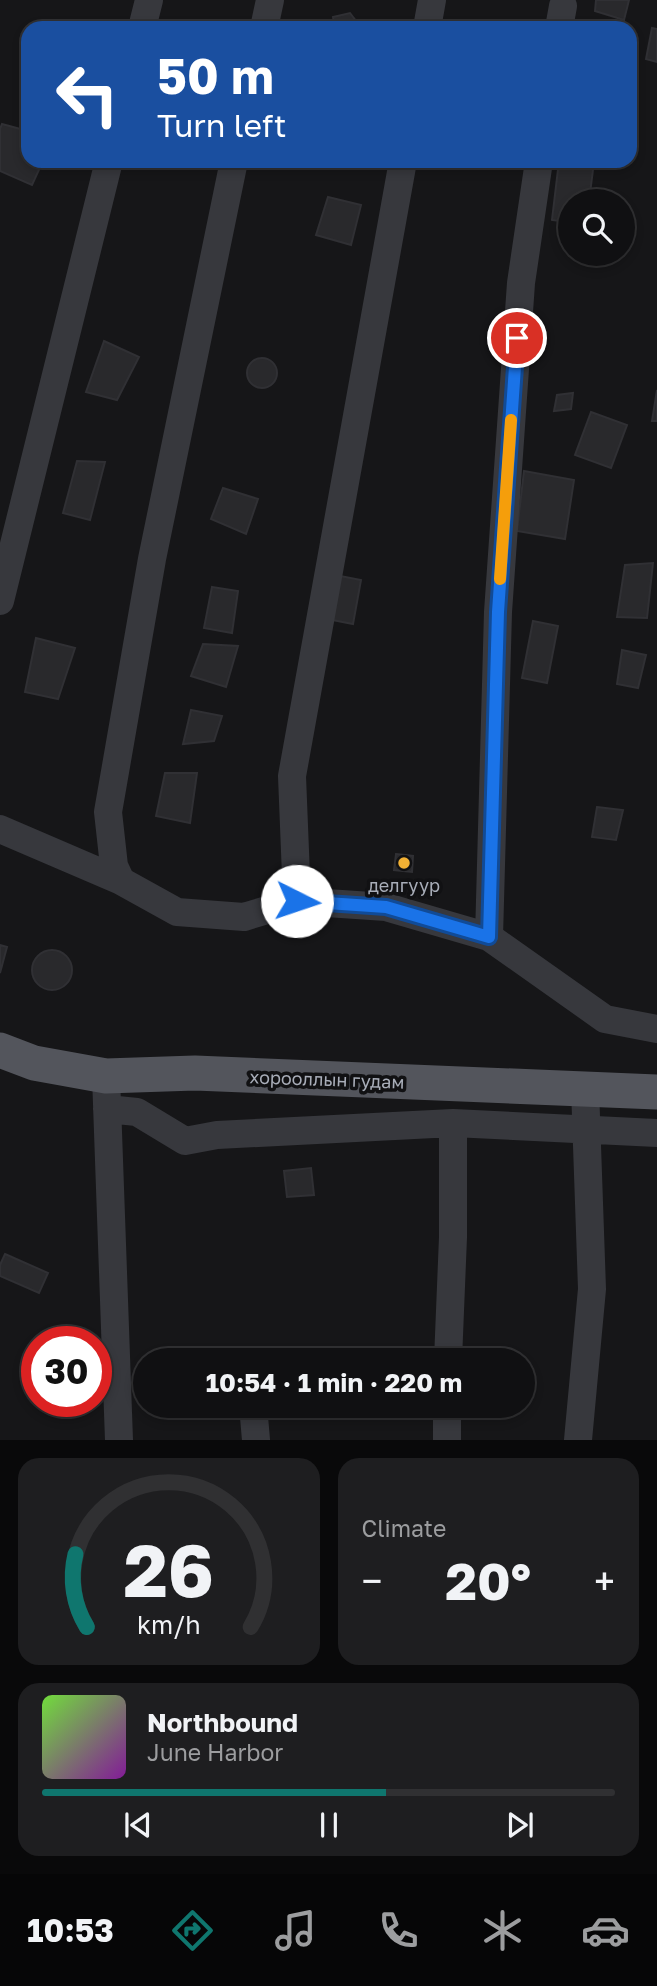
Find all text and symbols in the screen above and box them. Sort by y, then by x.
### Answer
text: 50 m [157,46,274,105]
icon: left [42,49,133,140]
text: Turn left [157,106,286,144]
map controls [558,189,635,266]
button: search [558,189,635,266]
pin [487,308,547,368]
icon: arrive [498,319,536,357]
marker: делгуур [396,855,412,871]
position arrow [260,864,334,938]
place label: делгуур [368,874,440,896]
street label: хорооллын гудам [249,1065,405,1093]
speed limit sign: 30 [21,1326,112,1417]
text: 10:54 · 1 min · 220 m [206,1367,462,1398]
text: Climate [362,1514,446,1542]
text: 26 [123,1527,214,1614]
text: 20° [445,1549,531,1611]
text: − [362,1558,382,1603]
text: + [594,1558,615,1603]
text: km/h [137,1609,201,1640]
text: Northbound [147,1707,298,1738]
text: June Harbor [147,1738,283,1766]
icon: previous [119,1806,157,1844]
icon: pause [310,1806,348,1844]
icon: next [501,1806,539,1844]
icon: directions [168,1906,217,1955]
icon: music [271,1906,320,1955]
icon: phone [374,1906,423,1955]
icon: climate [478,1906,527,1955]
icon: car [581,1906,630,1955]
text: 10:53 [27,1911,114,1949]

